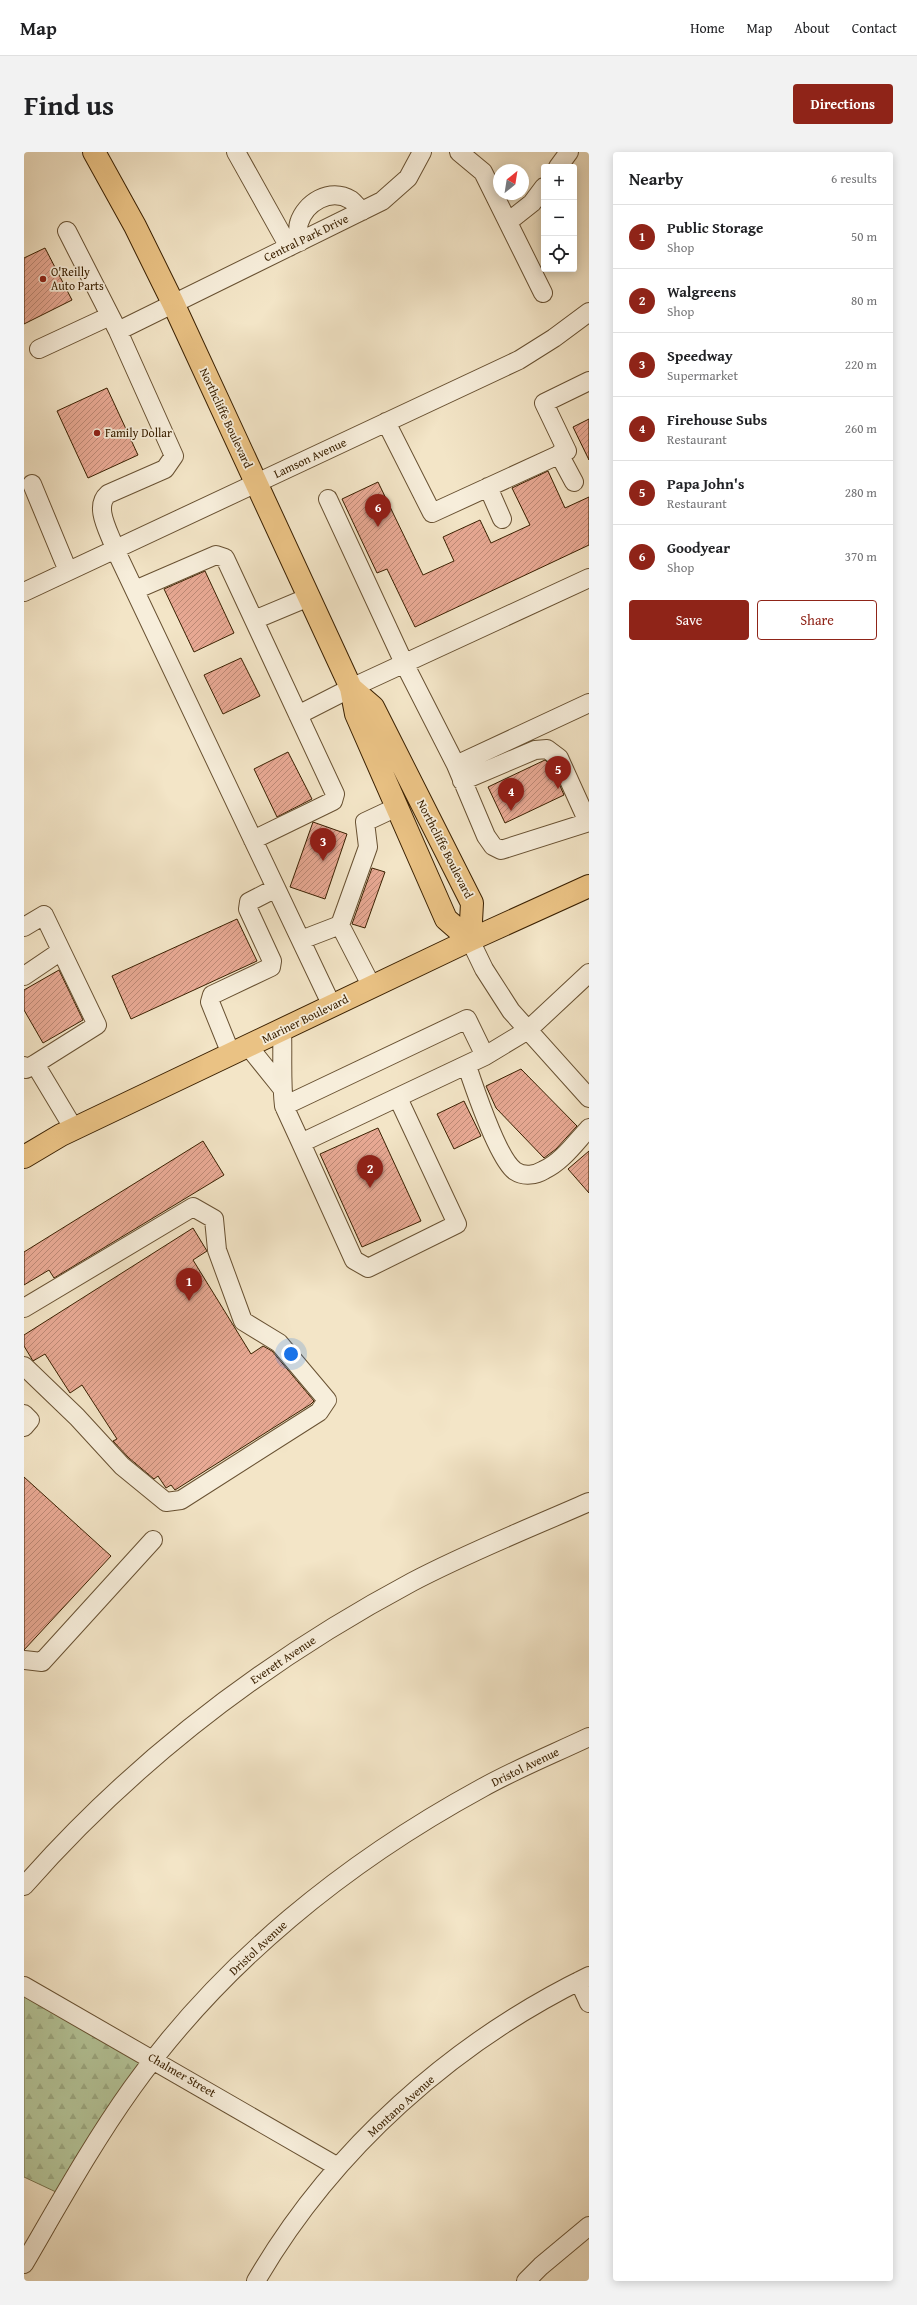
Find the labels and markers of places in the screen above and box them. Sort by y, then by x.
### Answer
place label: O'Reilly Auto Parts [51,263,104,294]
marker: O'Reilly Auto Parts [38,274,48,284]
place label: Family Dollar [105,424,172,441]
marker: Family Dollar [92,428,102,438]
pin: 6 [365,494,391,527]
pin: 5 [545,756,571,789]
pin: 4 [498,778,524,811]
pin: 3 [310,828,336,861]
pin: 2 [357,1155,383,1188]
pin: 1 [176,1268,202,1301]

